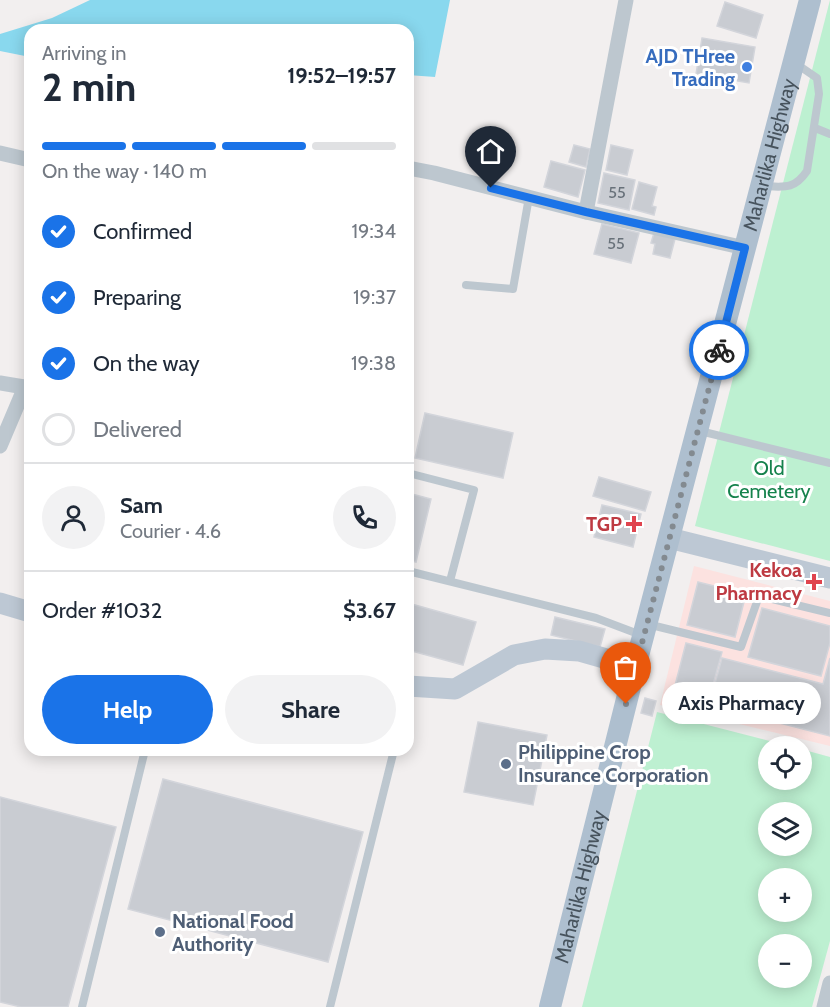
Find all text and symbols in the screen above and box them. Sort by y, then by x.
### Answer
text: Arriving in [42,41,126,65]
place label: AJD THree Trading [645,44,735,91]
marker: AJD THree Trading [740,60,754,74]
text: 19:52–19:57 [287,62,396,89]
text: 2 min [42,63,136,111]
street label: Maharlika Highway [738,76,801,234]
pin [465,126,516,188]
icon: home [474,135,507,168]
text: On the way · 140 m [42,159,207,183]
house number: 55 [608,183,626,202]
icon: check [42,215,75,248]
text: Confirmed [93,218,192,245]
text: 19:34 [352,219,396,243]
house number: 55 [607,234,625,253]
icon: check [42,281,75,314]
text: Preparing [93,284,181,311]
text: 19:37 [353,285,396,309]
courier [689,320,749,380]
icon: bike [703,334,736,367]
icon: check [42,347,75,380]
text: On the way [93,350,200,377]
text: 19:38 [351,351,396,375]
text: Delivered [93,416,182,443]
park label: Old Cemetery [727,456,811,503]
button: person [42,486,105,549]
button: phone [333,486,396,549]
text: Sam [120,492,163,519]
place label: TGP [586,512,622,536]
marker: TGP [627,517,641,531]
text: Courier · 4.6 [120,519,221,543]
place label: Kekoa Pharmacy [715,558,802,605]
marker: Kekoa Pharmacy [807,575,821,589]
text: Order #1032 [42,597,162,624]
text: $3.67 [343,597,396,624]
pin [600,642,651,704]
icon: bag [609,651,642,684]
button: Help [42,675,213,744]
button: Share [225,675,396,744]
callout: Axis Pharmacy [662,683,821,725]
text: Axis Pharmacy [678,691,805,715]
map controls [758,736,812,988]
button: locate [758,736,812,790]
place label: Philippine Crop Insurance Corporation [518,740,709,787]
marker: Philippine Crop Insurance Corporation [499,757,513,771]
button: layers [758,802,812,856]
street label: Maharlika Highway [549,808,611,966]
button: + [758,868,812,922]
place label: National Food Authority [172,909,294,956]
marker: National Food Authority [153,925,167,939]
button: − [758,934,812,988]

